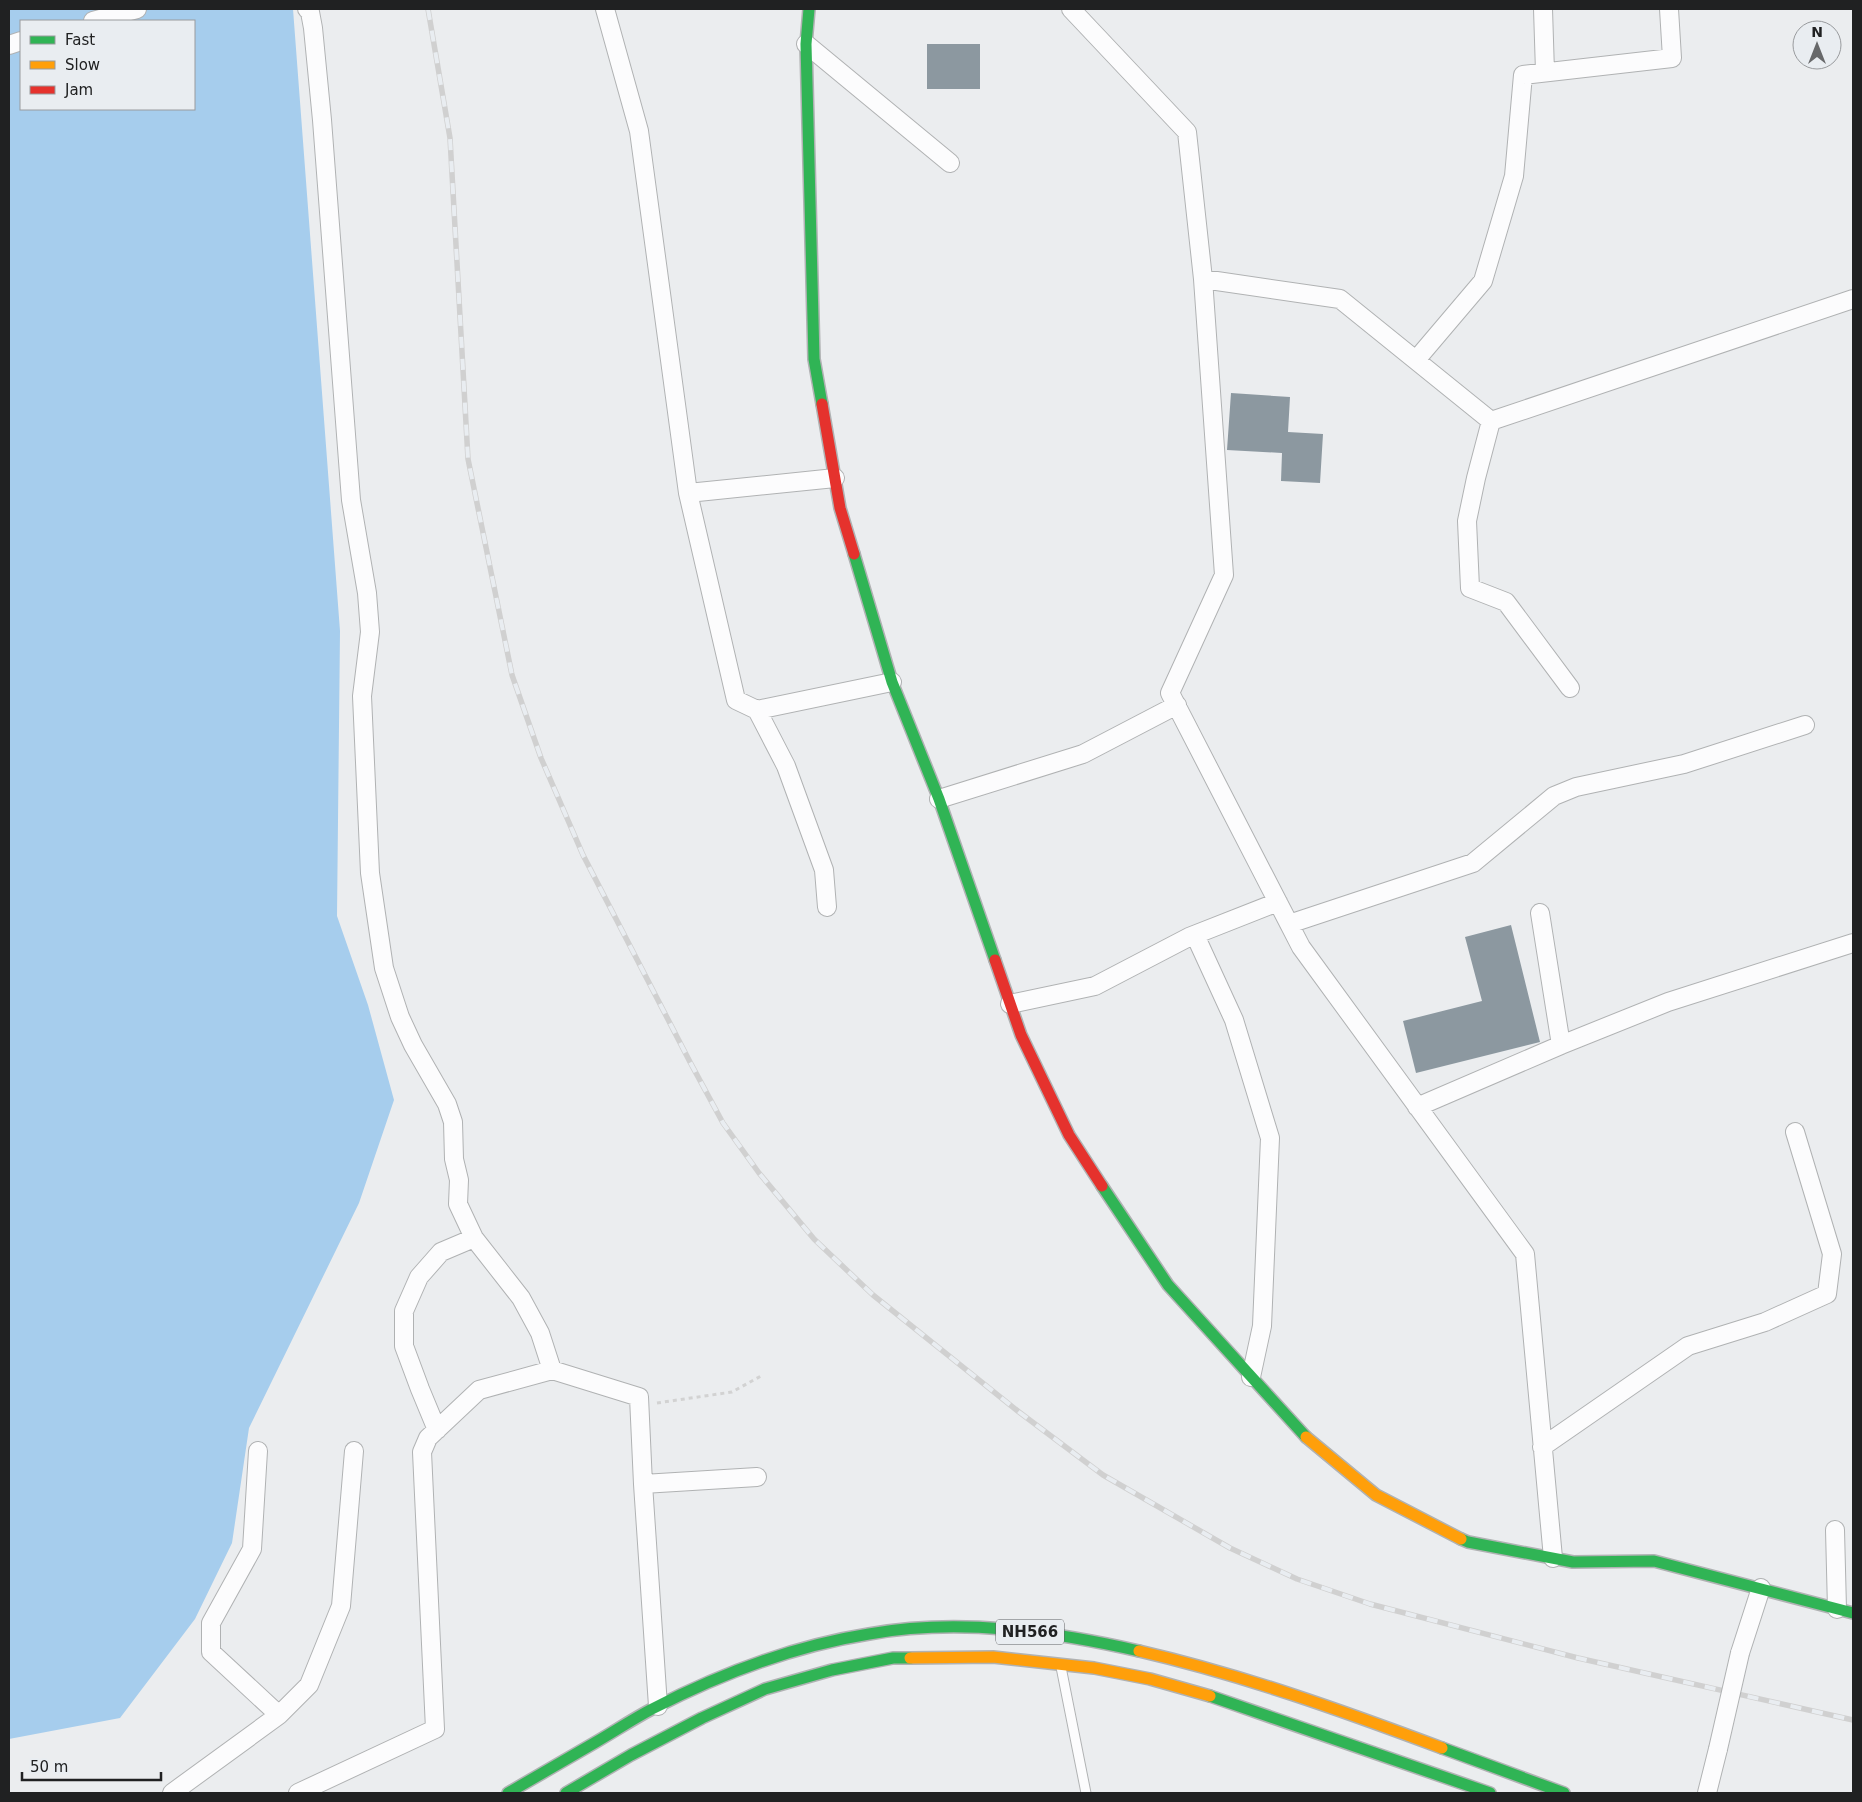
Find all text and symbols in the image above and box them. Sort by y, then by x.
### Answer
legend [20,20,195,110]
north arrow [1792,20,1842,70]
text: N [1811,24,1823,40]
text: Fast [65,31,95,49]
text: Slow [65,56,100,74]
text: Jam [64,81,93,99]
road number: NH566 [996,1620,1064,1644]
scale bar [22,1750,161,1782]
text: 50 m [30,1758,68,1776]

